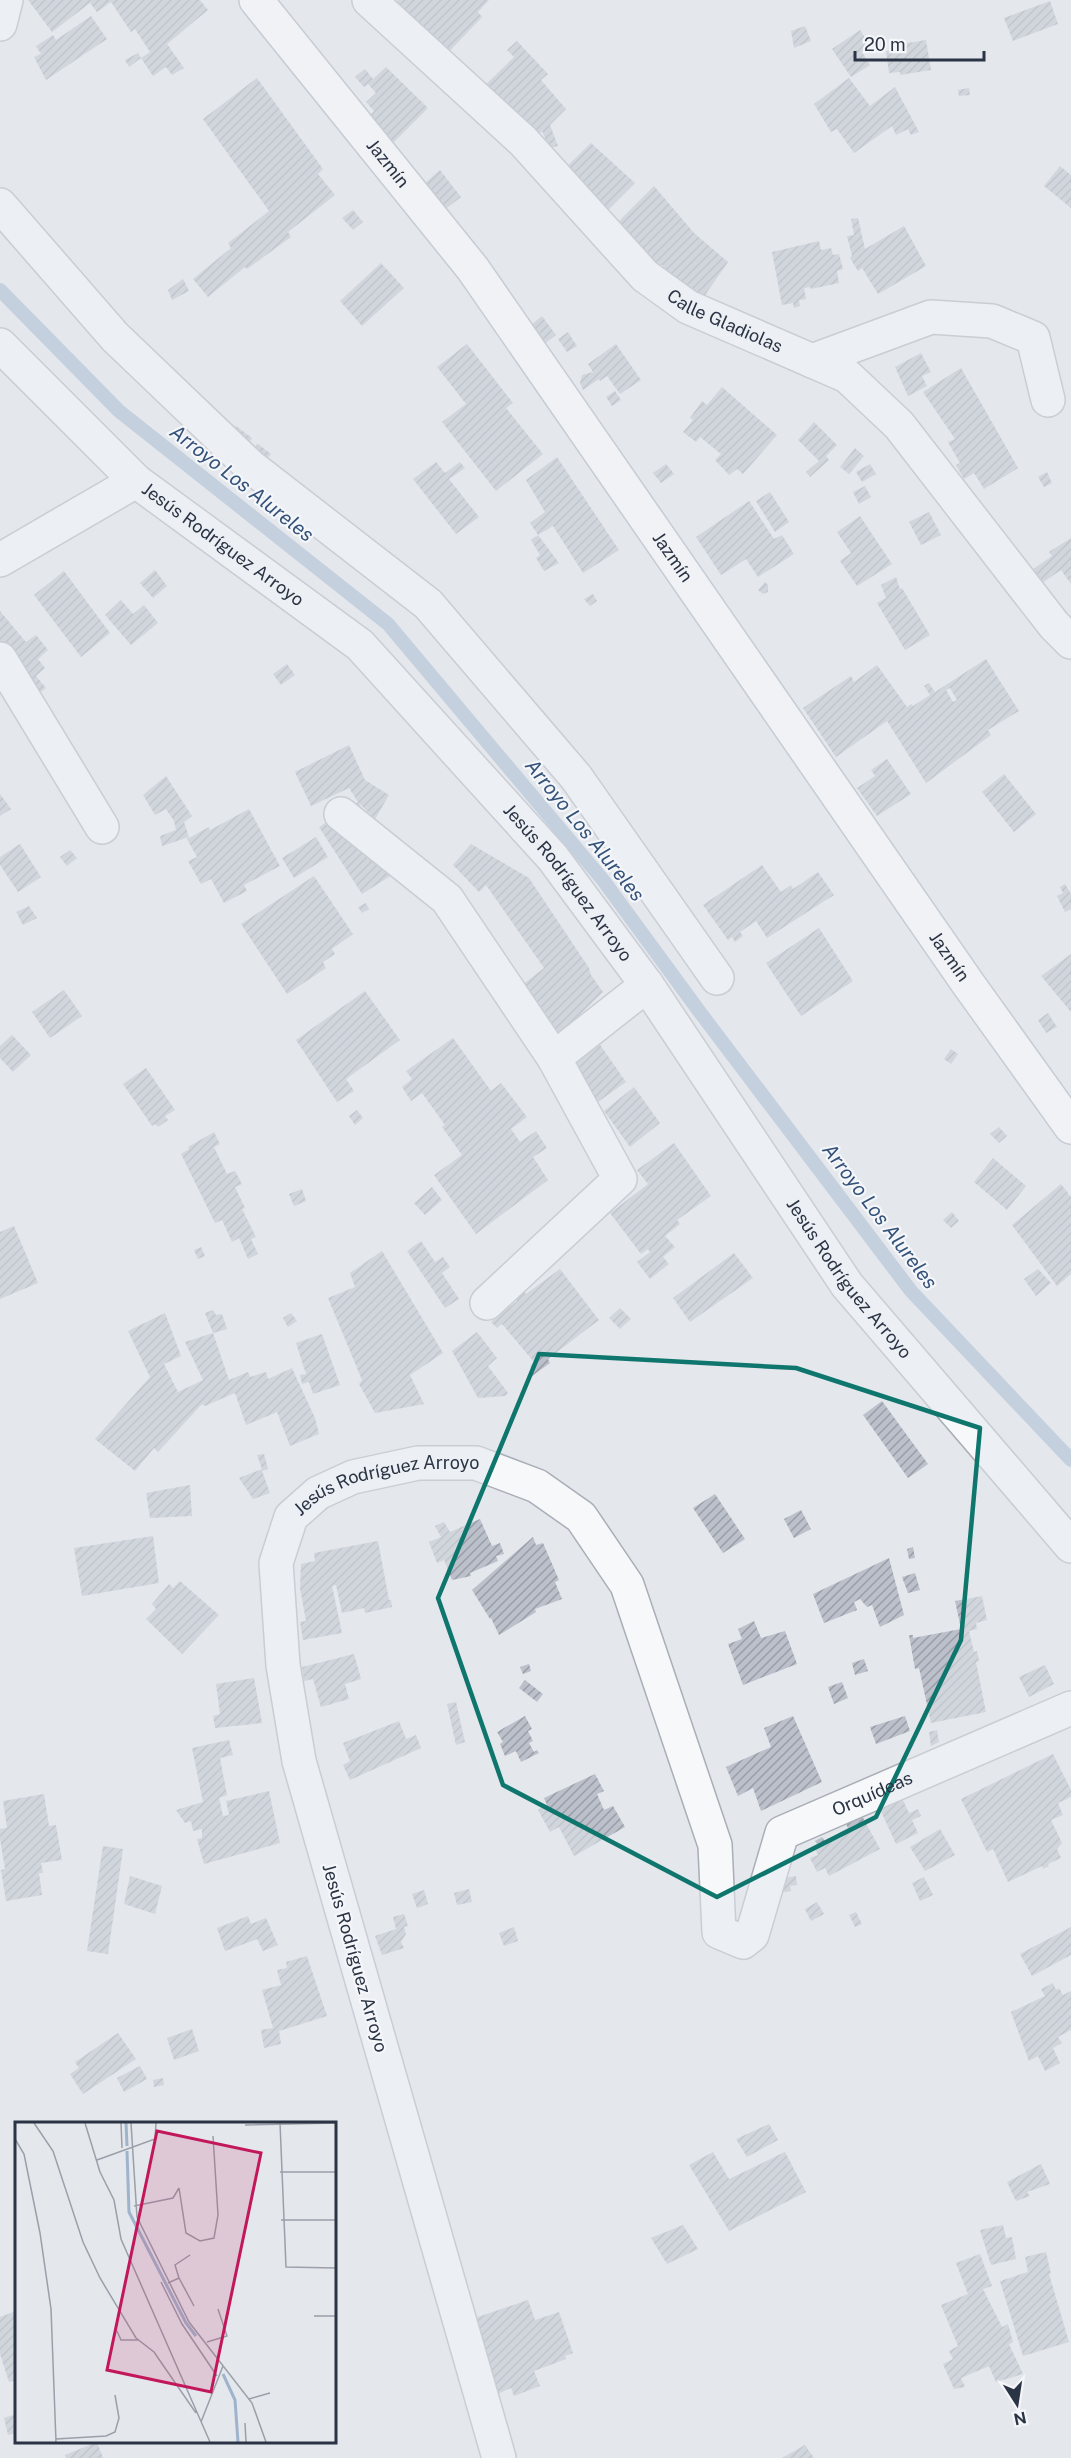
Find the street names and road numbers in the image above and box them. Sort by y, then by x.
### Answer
street label: Jazmín [362,135,414,192]
street label: Calle Gladiolas [663,284,786,357]
street label: Jesús Rodríguez Arroyo [138,478,308,610]
street label: Jazmín [648,528,698,586]
street label: Jesús Rodríguez Arroyo [499,799,637,965]
street label: Jazmín [925,927,974,985]
street label: Jesús Rodríguez Arroyo [782,1194,916,1363]
street label: Jesús Rodríguez Arroyo [289,1452,479,1520]
street label: Orquídeas [829,1767,916,1820]
street label: Jesús Rodríguez Arroyo [318,1861,392,2055]

